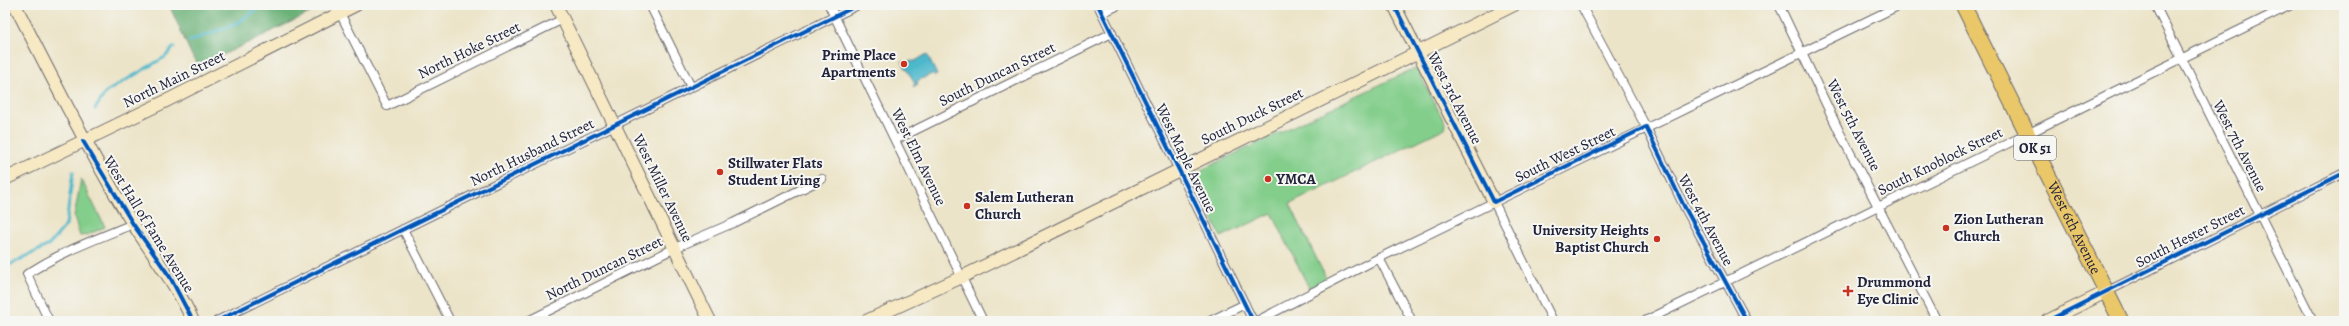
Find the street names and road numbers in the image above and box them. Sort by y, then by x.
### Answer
street label: North Hoke Street [414,16,524,84]
street label: South Duncan Street [935,37,1059,111]
street label: North Main Street [120,46,229,112]
street label: West 3rd Avenue [1423,48,1487,148]
street label: West 5th Avenue [1822,75,1886,175]
street label: South Duck Street [1198,83,1307,149]
street label: West 7th Avenue [2208,96,2272,196]
street label: West Maple Avenue [1150,99,1221,216]
street label: West Elm Avenue [886,104,951,209]
street label: North Husband Street [467,113,597,191]
street label: South West Street [1511,121,1619,187]
street label: South Knoblock Street [1874,122,2006,200]
street label: West Miller Avenue [628,130,698,246]
road number: OK 51 [2014,136,2056,160]
street label: West Hall of Fame Avenue [98,151,200,297]
street label: West 4th Avenue [1673,170,1739,269]
street label: West 6th Avenue [2042,177,2106,278]
street label: South Hester Street [2132,200,2248,272]
street label: North Duncan Street [542,231,666,305]

